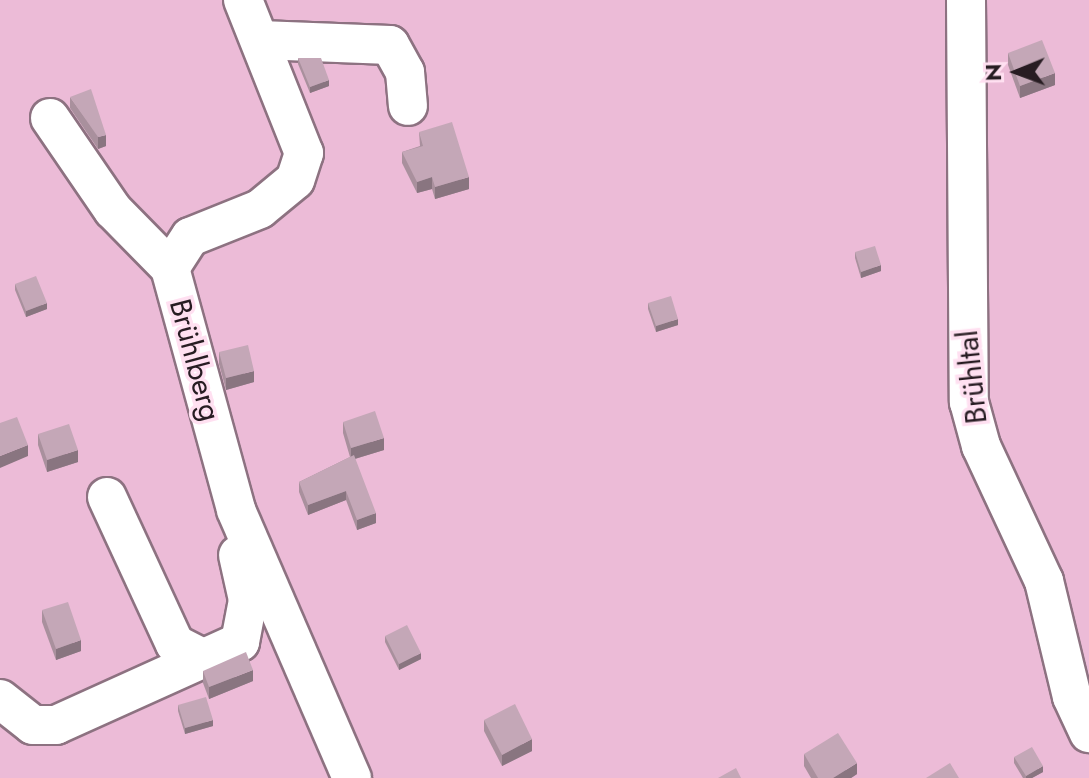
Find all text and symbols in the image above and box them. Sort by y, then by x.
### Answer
north arrow [977,32,1057,112]
text: N [977,63,1009,81]
street label: Brühlberg [161,295,229,425]
street label: Brühltal [949,328,995,426]

